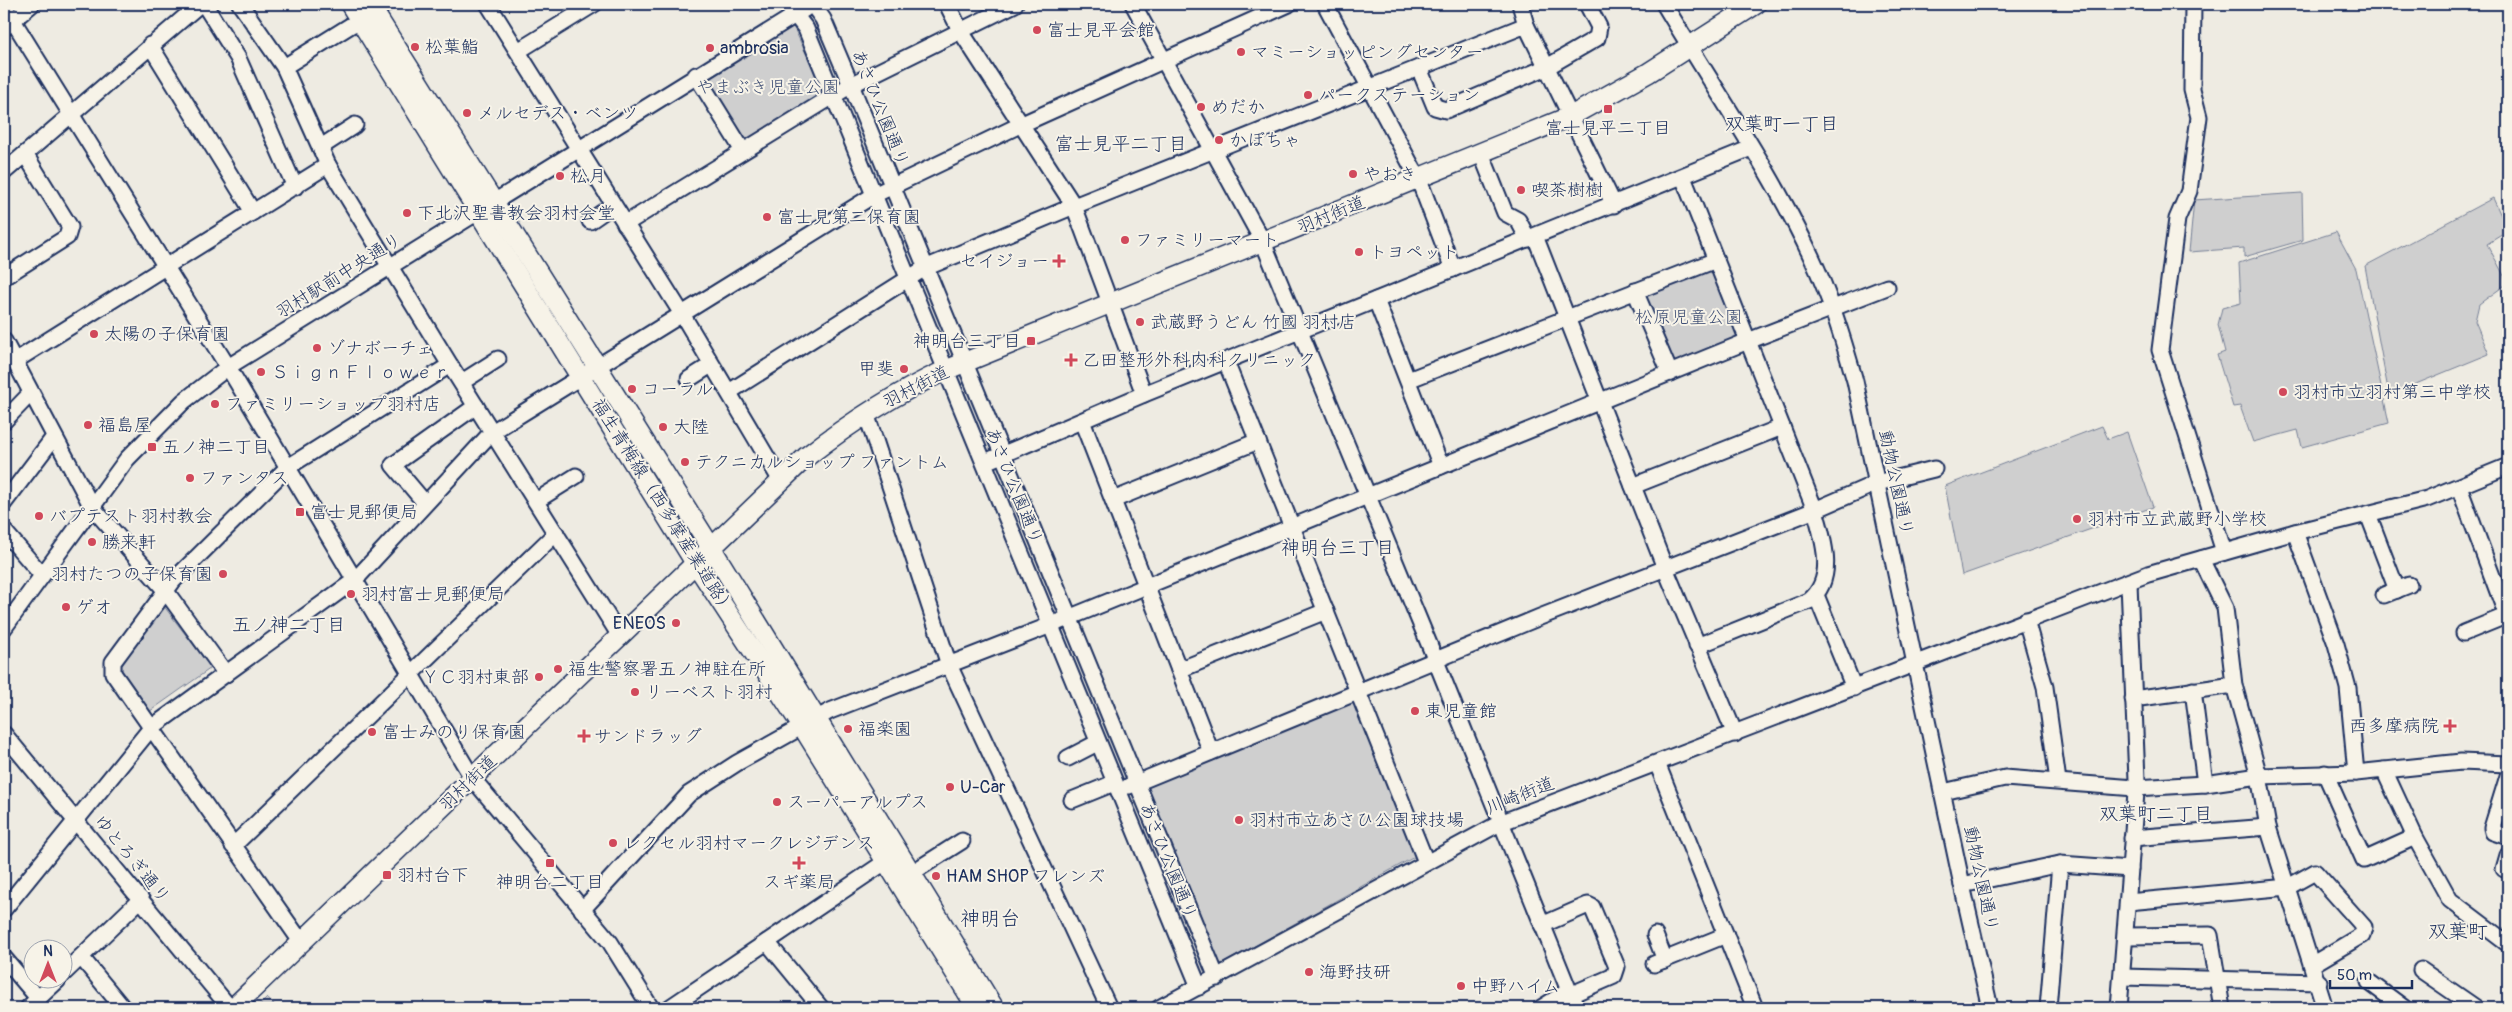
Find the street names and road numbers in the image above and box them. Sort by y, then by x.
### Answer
street label: あさひ公園通り [846,46,914,170]
street label: 羽村街道 [1293,191,1369,239]
street label: 羽村駅前中央通り [272,228,406,324]
street label: 羽村街道 [879,360,953,414]
street label: 福生青梅線（西多摩産業道路） [586,394,740,620]
street label: あさひ公園通り [980,424,1048,548]
street label: 動物公園通り [1874,428,1918,538]
street label: 羽村街道 [434,750,502,816]
street label: 川崎街道 [1482,772,1558,820]
street label: あさひ公園通り [1134,799,1202,923]
street label: ゆとろぎ通り [89,810,175,908]
street label: 動物公園通り [1959,824,2003,934]

